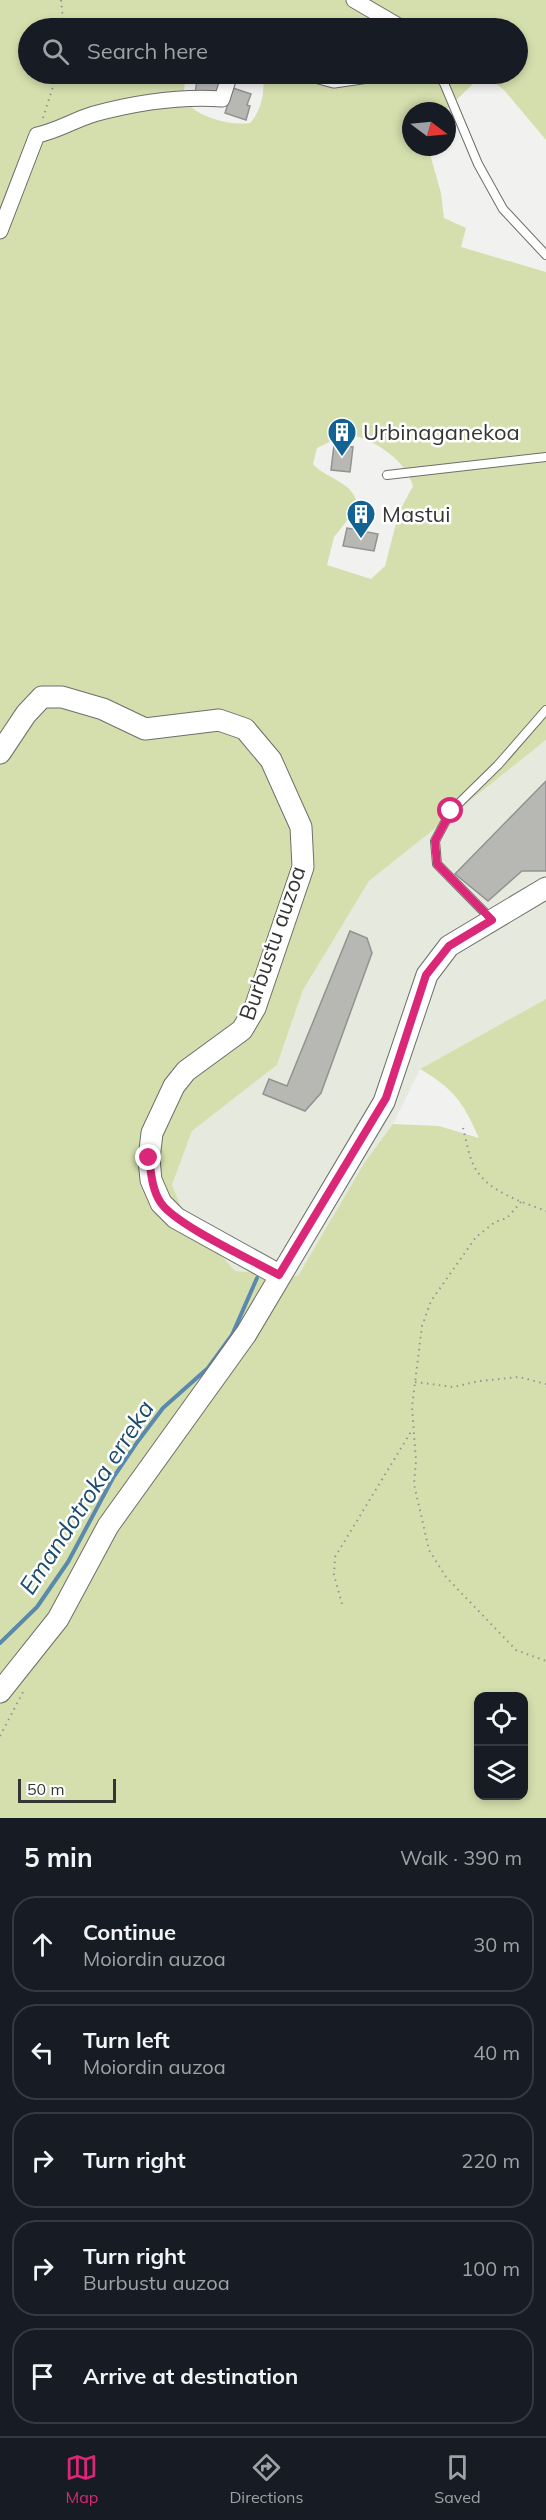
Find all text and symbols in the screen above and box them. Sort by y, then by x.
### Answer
search box [18,18,528,84]
icon: search [39,35,72,68]
text: Search here [87,37,208,65]
north arrow [402,102,456,156]
building icon: Urbinaganekoa [326,416,358,458]
place label: Urbinaganekoa [363,418,520,446]
building icon: Mastui [345,498,377,540]
place label: Mastui [382,500,451,528]
route start [437,797,463,823]
street label: Burbustu auzoa [233,862,311,1024]
route end [135,1144,161,1170]
water label: Emandotroka erreka [12,1394,160,1600]
map controls [474,1692,528,1800]
button: locate [474,1692,528,1746]
button: layers [474,1746,528,1800]
scale bar [18,1776,116,1804]
text: 50 m [27,1779,64,1799]
text: 5 min [24,1841,93,1874]
text: Walk · 390 m [400,1845,522,1870]
text: Continue [83,1918,176,1946]
icon: ahead [26,1928,59,1961]
text: 30 m [473,1932,520,1957]
text: Moiordin auzoa [83,1946,226,1971]
text: Turn left [83,2026,170,2054]
icon: left [26,2036,59,2069]
text: 40 m [473,2040,520,2065]
text: Moiordin auzoa [83,2054,226,2079]
icon: right [26,2144,59,2177]
text: Turn right [83,2146,186,2174]
text: 220 m [461,2148,520,2173]
text: Turn right [83,2242,186,2270]
icon: right [26,2252,59,2285]
text: 100 m [461,2256,520,2281]
text: Burbustu auzoa [83,2270,230,2295]
icon: arrive [26,2360,59,2393]
text: Arrive at destination [83,2362,298,2390]
tab: Map [65,2451,98,2507]
tab: Directions [229,2451,303,2507]
tab: Saved [434,2451,481,2507]

